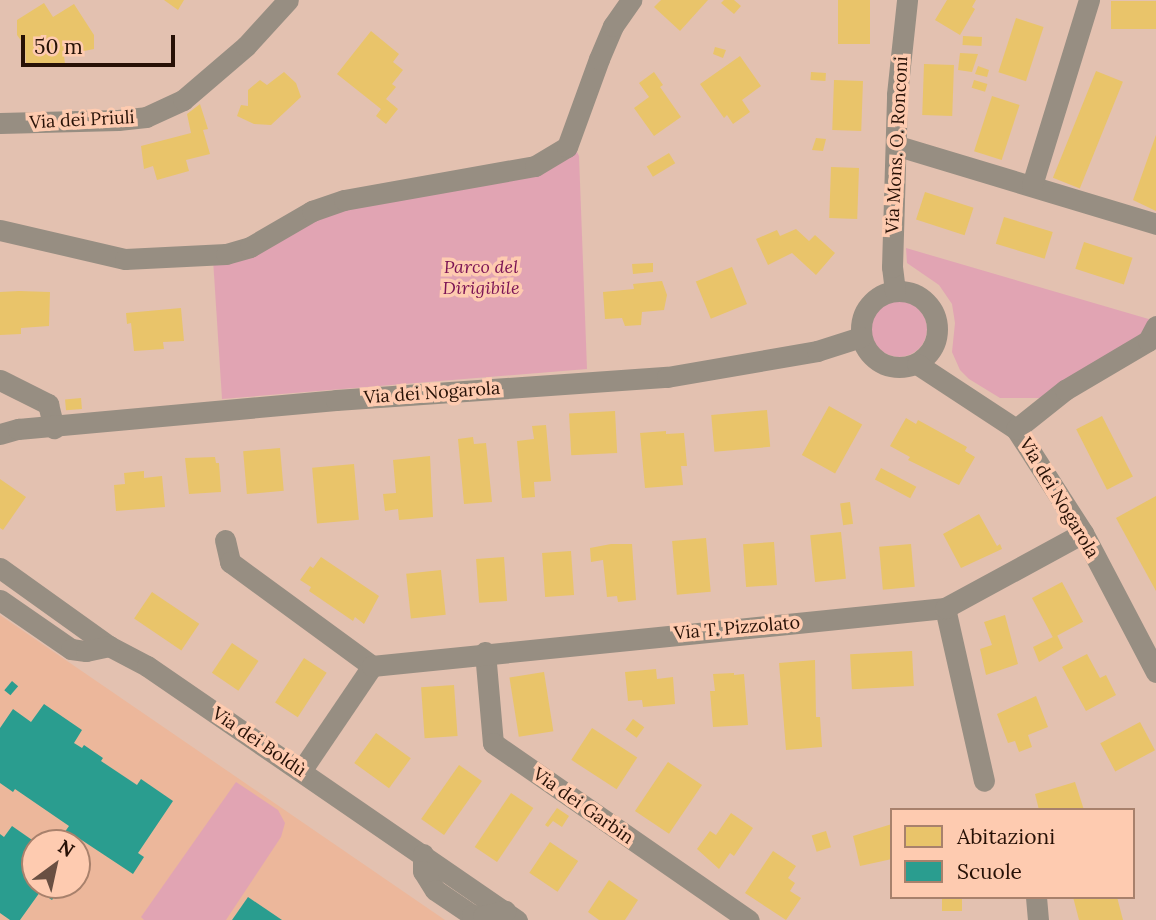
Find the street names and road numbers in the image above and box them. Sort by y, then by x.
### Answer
street label: Via Mons. O. Ronconi [882,56,912,234]
street label: Via dei Priuli [29,106,135,134]
street label: Via dei Nogarola [363,377,501,409]
street label: Via dei Nogarola [1015,434,1103,562]
street label: Via T. Pizzolato [673,612,801,644]
street label: Via dei Boldù [208,703,310,781]
street label: Via dei Garbin [528,763,638,849]

